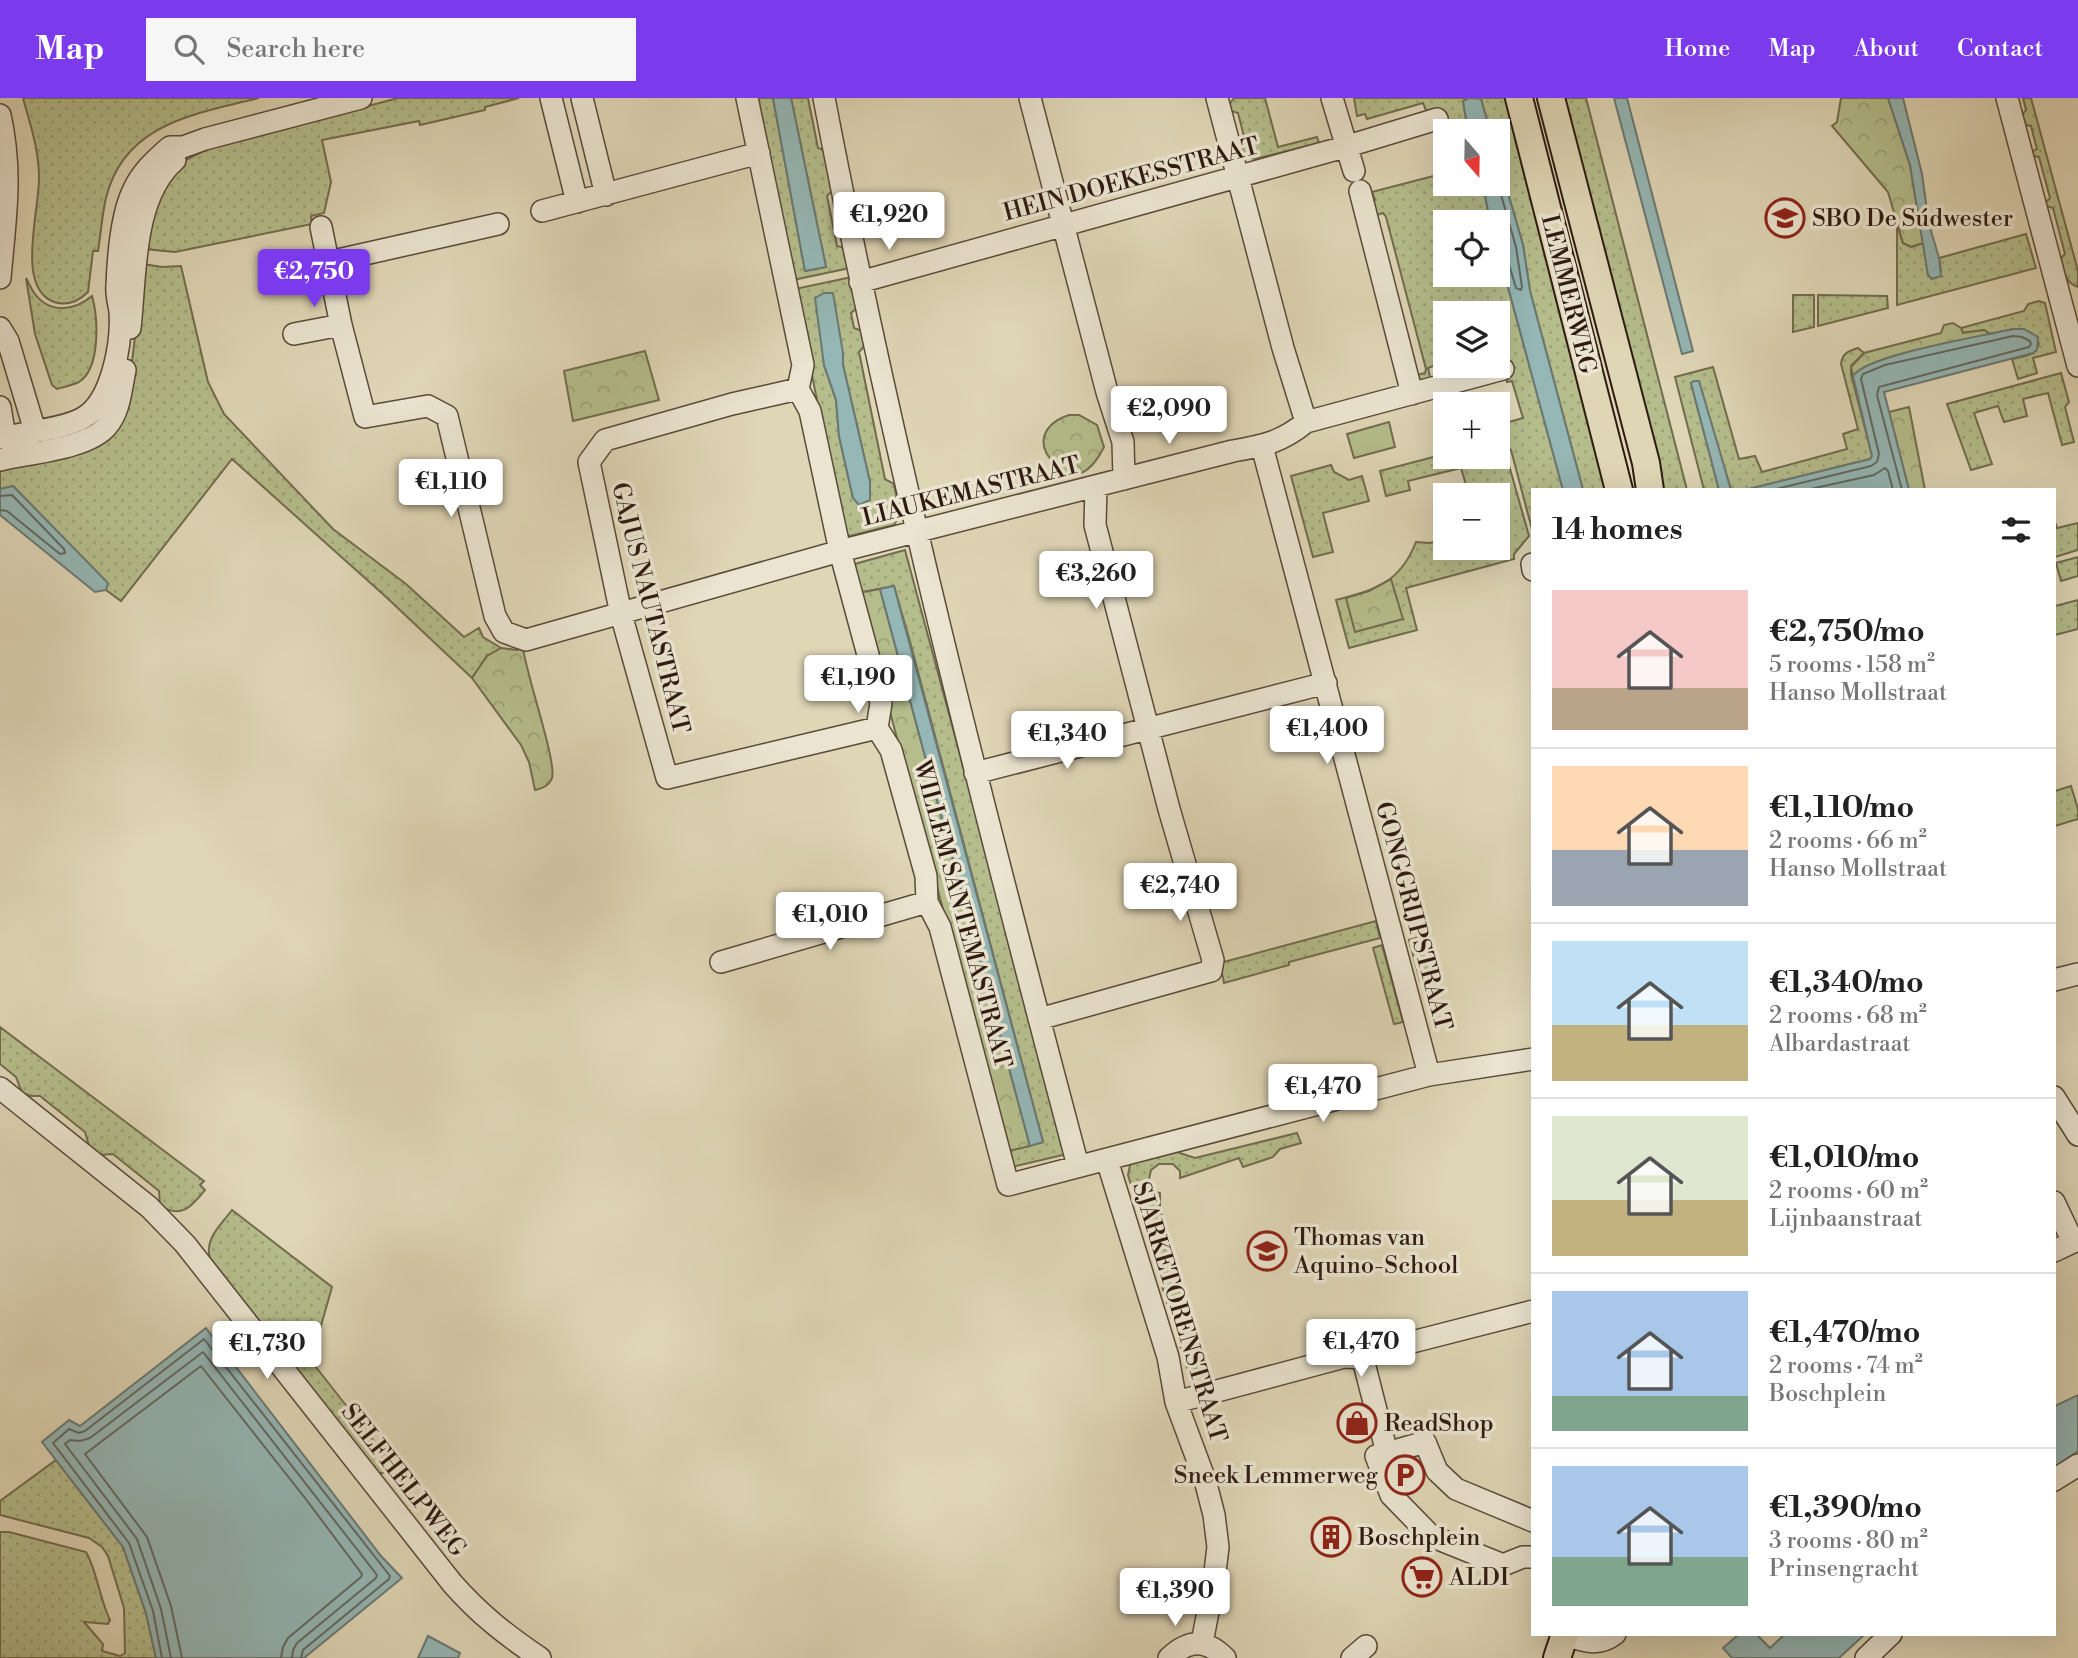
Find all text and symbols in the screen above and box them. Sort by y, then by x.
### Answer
search box [146,18,636,81]
text: Map [35,29,104,70]
icon: search [170,30,208,68]
text: Search here [226,33,365,65]
text: Home [1665,34,1730,64]
text: Map [1768,34,1816,64]
text: About [1854,34,1919,64]
text: Contact [1957,34,2043,64]
north arrow [1433,119,1510,196]
map controls [1433,119,1510,560]
street label: HEIN DOEKESSTRAAT [1000,131,1263,229]
pin: €1,920 [832,192,946,252]
school or university icon: SBO De Súdwester [1764,197,1806,239]
text: €1,920 [850,201,928,229]
place label: SBO De Súdwester [1812,204,2013,234]
button: locate [1433,210,1510,287]
street label: LEMMERWEG [1534,211,1602,377]
pin: €2,750 [257,250,371,309]
text: €2,750 [274,258,354,286]
button: layers [1433,301,1510,378]
pin: €2,090 [1112,386,1226,446]
button: + [1433,392,1510,469]
text: €2,090 [1127,395,1211,423]
street label: LIAUKEMASTRAAT [859,450,1083,534]
pin: €1,110 [394,460,508,519]
text: €1,110 [415,468,487,496]
street label: GAJUS NAUTASTRAAT [604,480,696,737]
button: − [1433,483,1510,560]
text: 14 homes [1552,511,1683,549]
icon: filters [1997,511,2035,549]
pin: €3,260 [1039,552,1153,611]
text: €3,260 [1055,560,1137,588]
text: €2,750/mo [1769,613,1925,651]
icon: home [1608,618,1692,702]
text: 5 rooms · 158 m² [1769,651,1935,679]
pin: €1,190 [801,656,915,715]
text: €1,190 [820,664,896,692]
text: Hanso Mollstraat [1769,679,1947,707]
pin: €1,400 [1270,706,1384,766]
pin: €1,340 [1010,712,1124,771]
text: €1,400 [1286,715,1368,743]
text: €1,340 [1027,720,1107,748]
street label: WILLEM SANTEMASTRAAT [906,756,1018,1072]
text: €1,110/mo [1769,789,1914,827]
icon: home [1608,794,1692,878]
street label: GONGGRIJPSTRAAT [1368,798,1458,1034]
text: 2 rooms · 66 m² [1769,827,1927,855]
text: Hanso Mollstraat [1769,855,1947,883]
pin: €2,740 [1123,864,1237,923]
text: €2,740 [1140,872,1220,900]
pin: €1,010 [773,892,887,952]
text: €1,010 [792,901,868,929]
text: €1,340/mo [1769,964,1924,1002]
icon: home [1608,969,1692,1053]
text: 2 rooms · 68 m² [1769,1002,1927,1030]
text: Albardastraat [1769,1030,1910,1058]
pin: €1,470 [1266,1065,1380,1124]
text: €1,470 [1284,1073,1362,1101]
text: €1,010/mo [1769,1139,1919,1177]
icon: home [1608,1144,1692,1228]
text: 2 rooms · 60 m² [1769,1177,1928,1205]
street label: SJARKETORENSTRAAT [1125,1178,1233,1446]
text: Lijnbaanstraat [1769,1205,1922,1233]
place label: Thomas van Aquino-School [1293,1223,1458,1281]
school or university icon: Thomas van Aquino-School [1246,1230,1288,1272]
text: €1,470/mo [1769,1314,1921,1352]
icon: home [1608,1319,1692,1403]
pin: €1,470 [1304,1320,1418,1379]
pin: €1,730 [210,1322,324,1381]
text: €1,470 [1322,1328,1400,1356]
text: €1,730 [228,1330,306,1358]
text: 2 rooms · 74 m² [1769,1352,1923,1380]
text: Boschplein [1769,1380,1886,1408]
street label: SELFHELPWEG [334,1398,473,1563]
shop icon: ReadShop [1336,1402,1378,1444]
place label: ReadShop [1384,1409,1494,1439]
parking icon: Sneek Lemmerweg [1384,1454,1426,1496]
place label: Sneek Lemmerweg [1174,1461,1379,1491]
text: €1,390/mo [1769,1489,1922,1527]
icon: home [1608,1494,1692,1578]
building icon: Boschplein [1310,1516,1352,1558]
place label: Boschplein [1357,1523,1480,1553]
text: 3 rooms · 80 m² [1769,1527,1928,1555]
text: Prinsengracht [1769,1555,1919,1583]
supermarket icon: ALDI [1401,1556,1443,1598]
place label: ALDI [1448,1563,1509,1593]
pin: €1,390 [1118,1568,1232,1628]
text: €1,390 [1136,1577,1214,1605]

